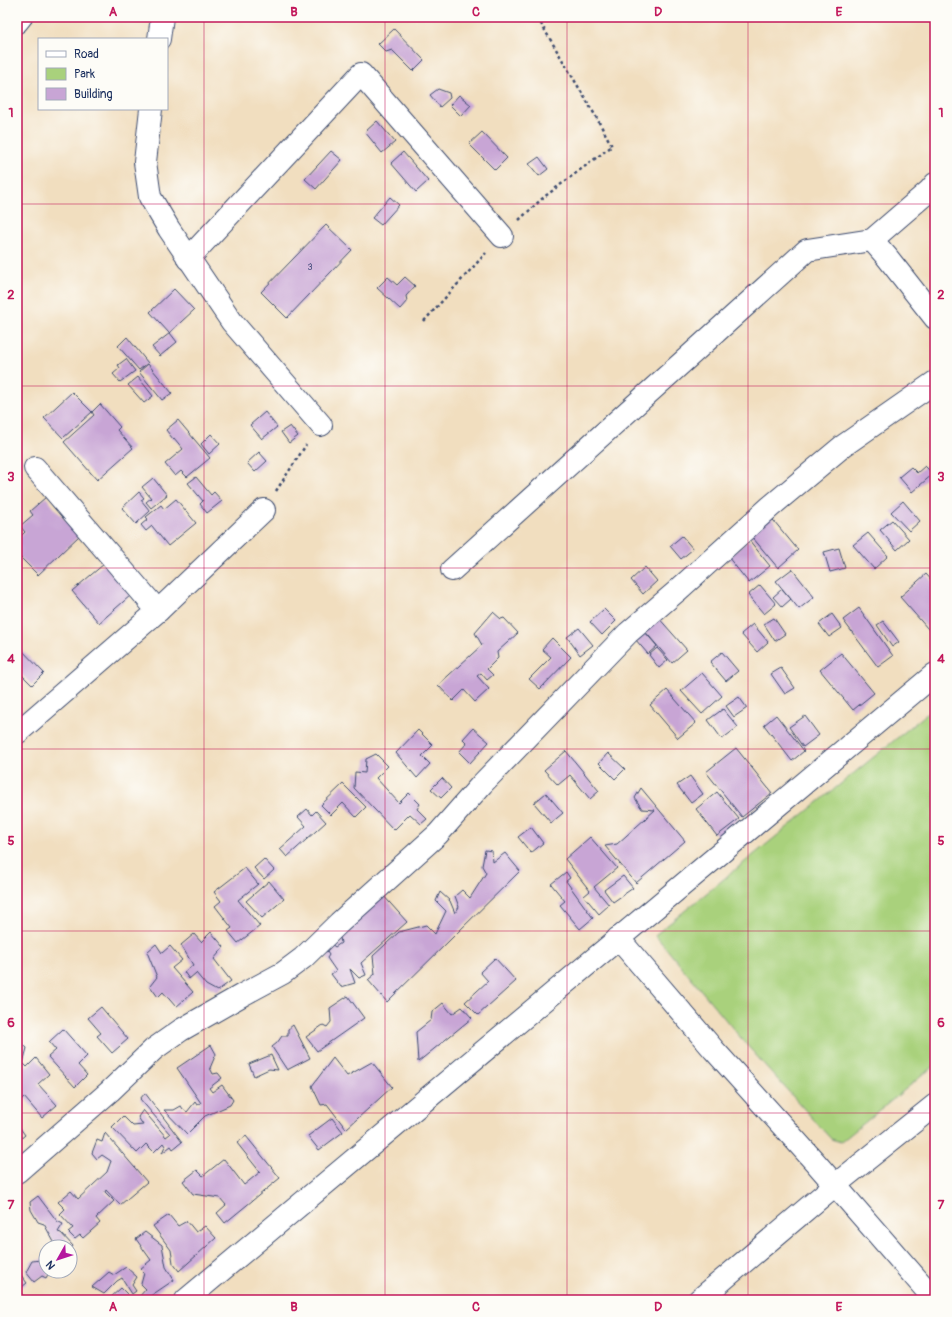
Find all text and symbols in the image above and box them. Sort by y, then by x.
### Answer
text: A [109,4,118,20]
text: B [290,4,298,20]
text: C [472,4,480,20]
text: D [654,4,662,20]
text: E [836,4,843,20]
legend [38,38,168,110]
text: Road [74,47,99,62]
text: Park [74,67,95,82]
text: Building [74,87,113,102]
text: 1 [8,105,14,121]
text: 1 [938,105,944,121]
house number: 3 [307,262,313,273]
text: 2 [7,287,15,303]
text: 2 [937,287,945,303]
text: 3 [7,469,15,485]
text: 3 [937,469,945,485]
text: 4 [7,651,15,667]
text: 4 [937,651,945,667]
text: 5 [7,833,15,849]
text: 5 [937,833,945,849]
text: 6 [7,1015,15,1031]
text: 6 [937,1015,945,1031]
text: 7 [8,1197,15,1213]
text: 7 [938,1197,945,1213]
north arrow [38,1239,78,1279]
text: N [43,1258,58,1272]
text: A [109,1299,118,1315]
text: B [290,1299,298,1315]
text: C [472,1299,480,1315]
text: D [654,1299,662,1315]
text: E [836,1299,843,1315]

